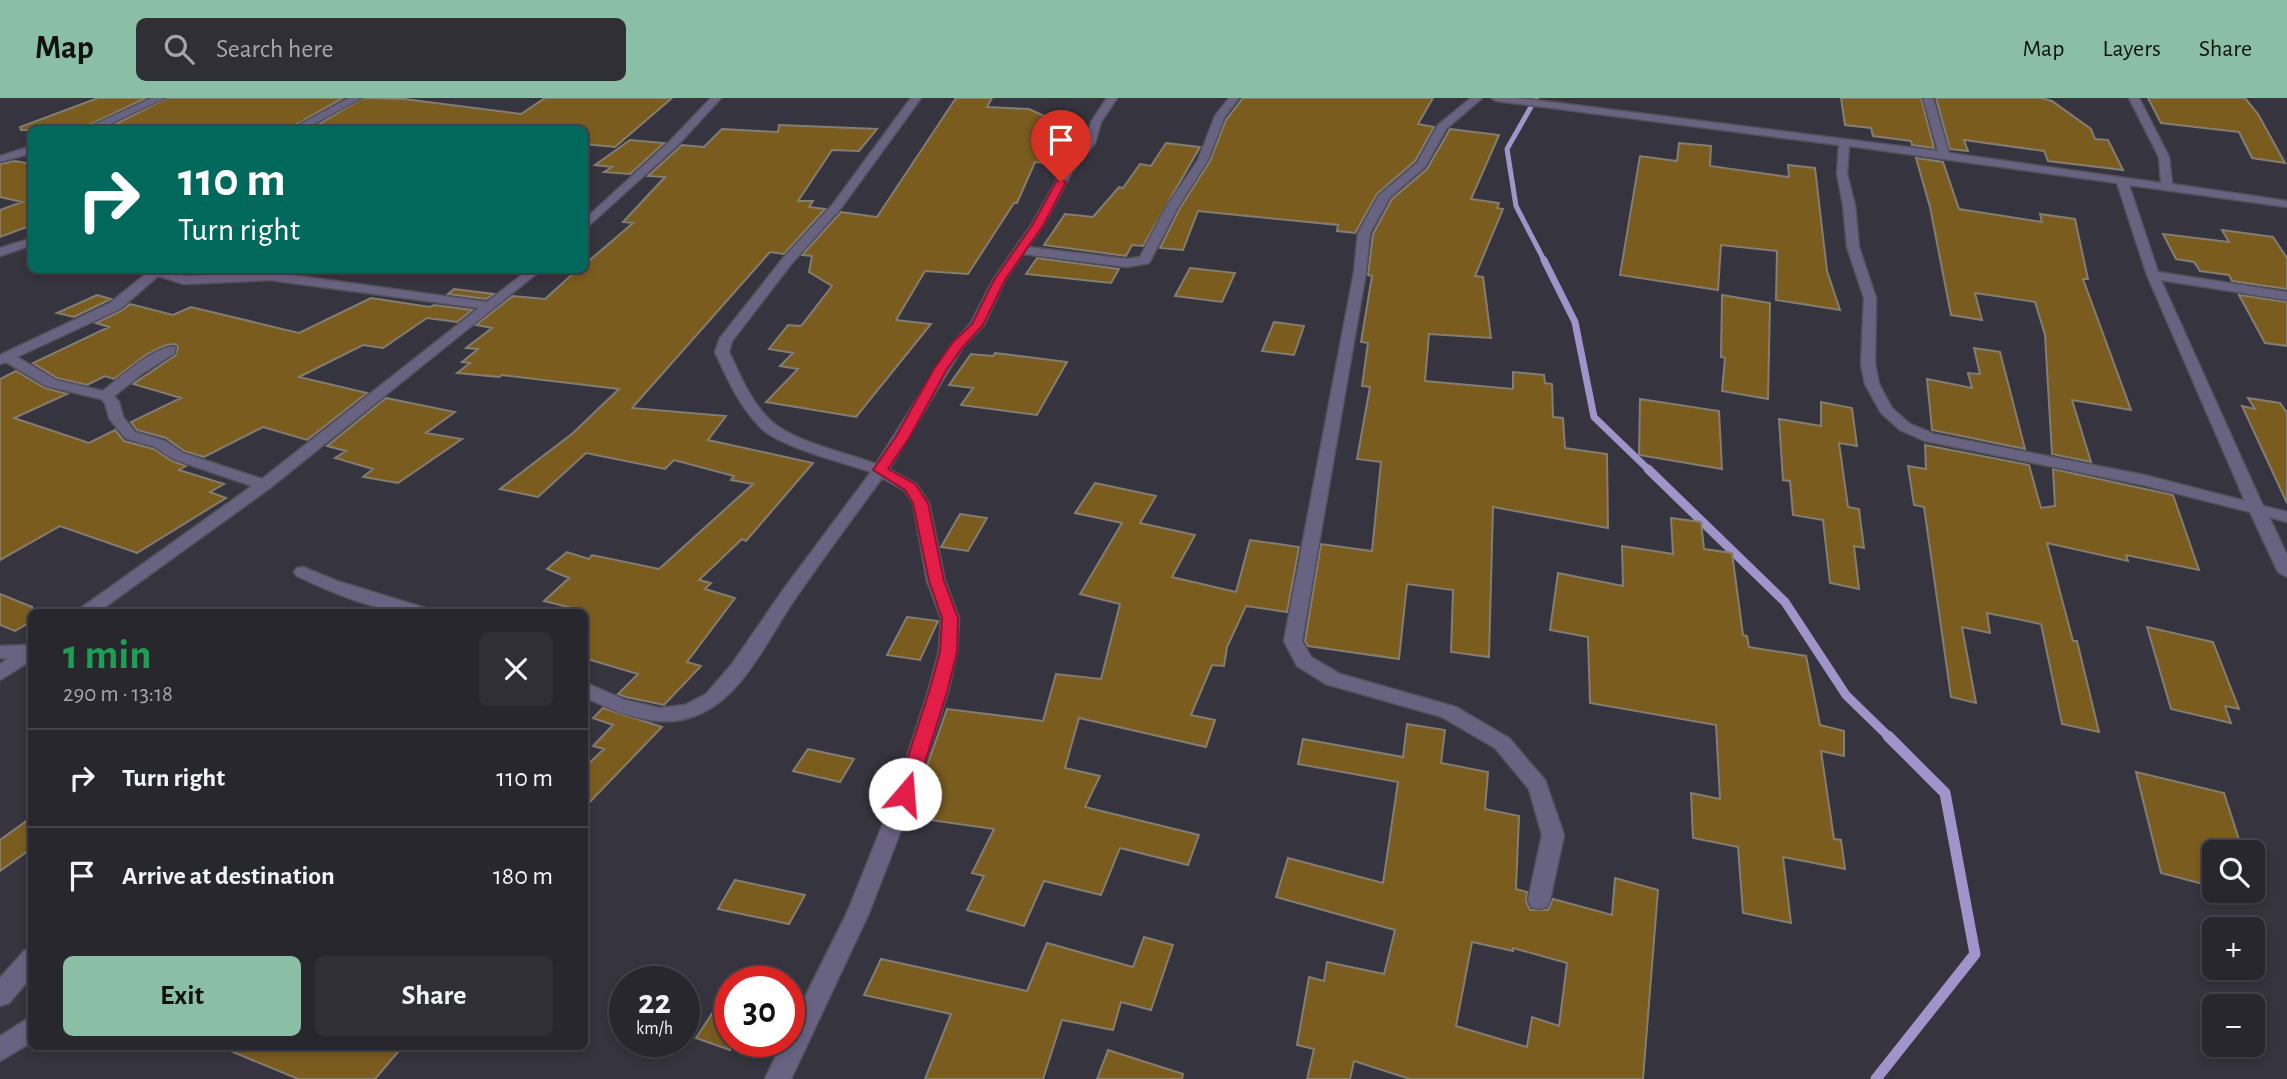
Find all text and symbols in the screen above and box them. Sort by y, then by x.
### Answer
search box [136,18,626,81]
icon: search [160,30,198,68]
text: Map [35,32,94,65]
text: Search here [216,36,334,62]
text: Map [2022,37,2064,61]
text: Layers [2102,37,2161,61]
text: Share [2199,37,2252,61]
pin [1031,110,1091,182]
icon: arrive [1042,121,1080,159]
icon: right [63,154,154,245]
text: 110 m [178,156,286,205]
text: Turn right [178,214,300,246]
button: close [479,632,553,706]
text: 1 min [63,634,152,676]
text: 290 m · 13:18 [63,683,173,706]
position arrow [868,757,942,831]
icon: right [63,759,101,797]
text: Turn right [122,765,225,791]
text: 110 m [496,765,553,791]
map controls [2202,840,2265,1057]
button: search [2202,840,2265,903]
icon: arrive [63,857,101,895]
text: Arrive at destination [122,863,335,889]
text: 180 m [493,863,553,889]
button: + [2202,917,2265,980]
button: Exit [63,956,301,1036]
button: Share [315,956,553,1036]
speed limit sign: 30 [714,966,805,1057]
text: 22 [638,985,671,1020]
button: − [2202,994,2265,1057]
text: km/h [636,1020,673,1038]

